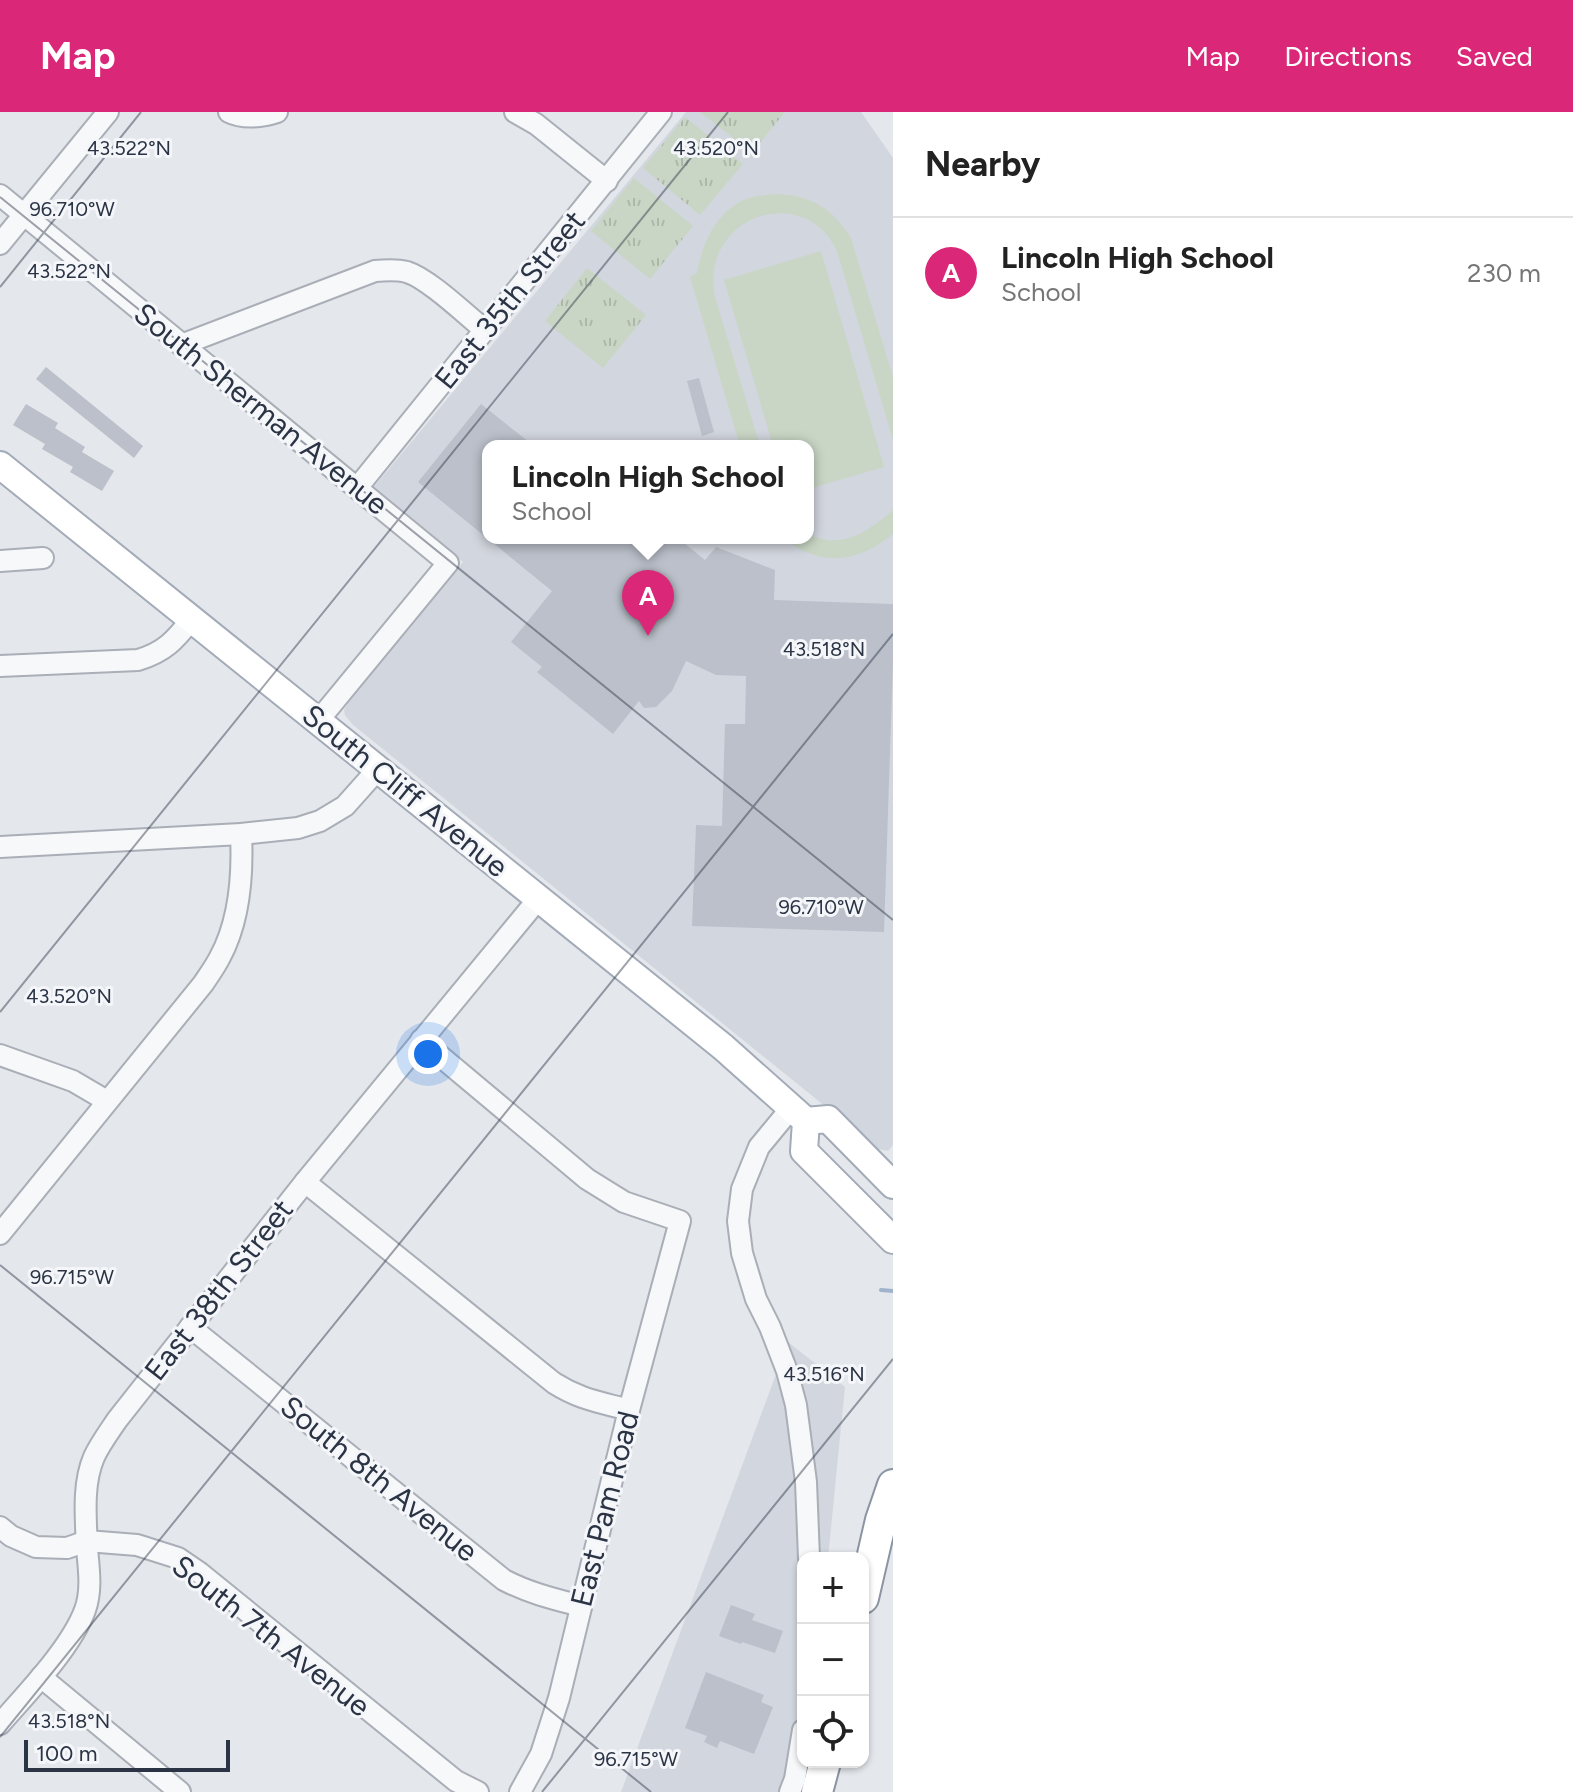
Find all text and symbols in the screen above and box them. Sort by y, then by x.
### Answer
text: Map [40,33,116,79]
text: Map [1186,39,1240,73]
text: Directions [1284,39,1412,73]
text: Saved [1456,39,1533,73]
text: 43.522°N [87,136,171,160]
text: 43.520°N [673,136,759,160]
text: Nearby [925,144,1040,185]
text: 96.710°W [29,197,115,221]
street label: East 35th Street [426,203,593,396]
text: Lincoln High School [1001,239,1274,276]
text: A [942,257,960,289]
text: 230 m [1467,257,1541,289]
text: 43.522°N [27,259,111,283]
text: School [1001,276,1081,308]
street label: South Sherman Avenue [127,295,396,522]
popup [482,440,814,544]
text: Lincoln High School [512,458,784,495]
text: School [512,495,592,527]
pin: A [622,570,674,636]
text: 43.518°N [783,637,865,661]
street label: South Cliff Avenue [295,696,516,885]
text: 96.710°W [778,895,864,919]
text: 43.520°N [26,984,112,1008]
your location [408,1034,448,1074]
street label: East 38th Street [136,1192,301,1388]
text: 96.715°W [30,1265,114,1289]
text: 43.516°N [783,1362,865,1386]
street label: South 8th Avenue [273,1388,486,1570]
street label: East Pam Road [562,1407,647,1610]
street label: South 7th Avenue [165,1547,378,1724]
map controls [797,1552,869,1768]
button: + [797,1552,869,1624]
button: − [797,1624,869,1696]
button: locate [797,1696,869,1768]
text: 43.518°N [28,1709,110,1733]
scale bar [24,1736,230,1772]
text: 100 m [36,1740,97,1767]
text: 96.715°W [594,1747,678,1771]

